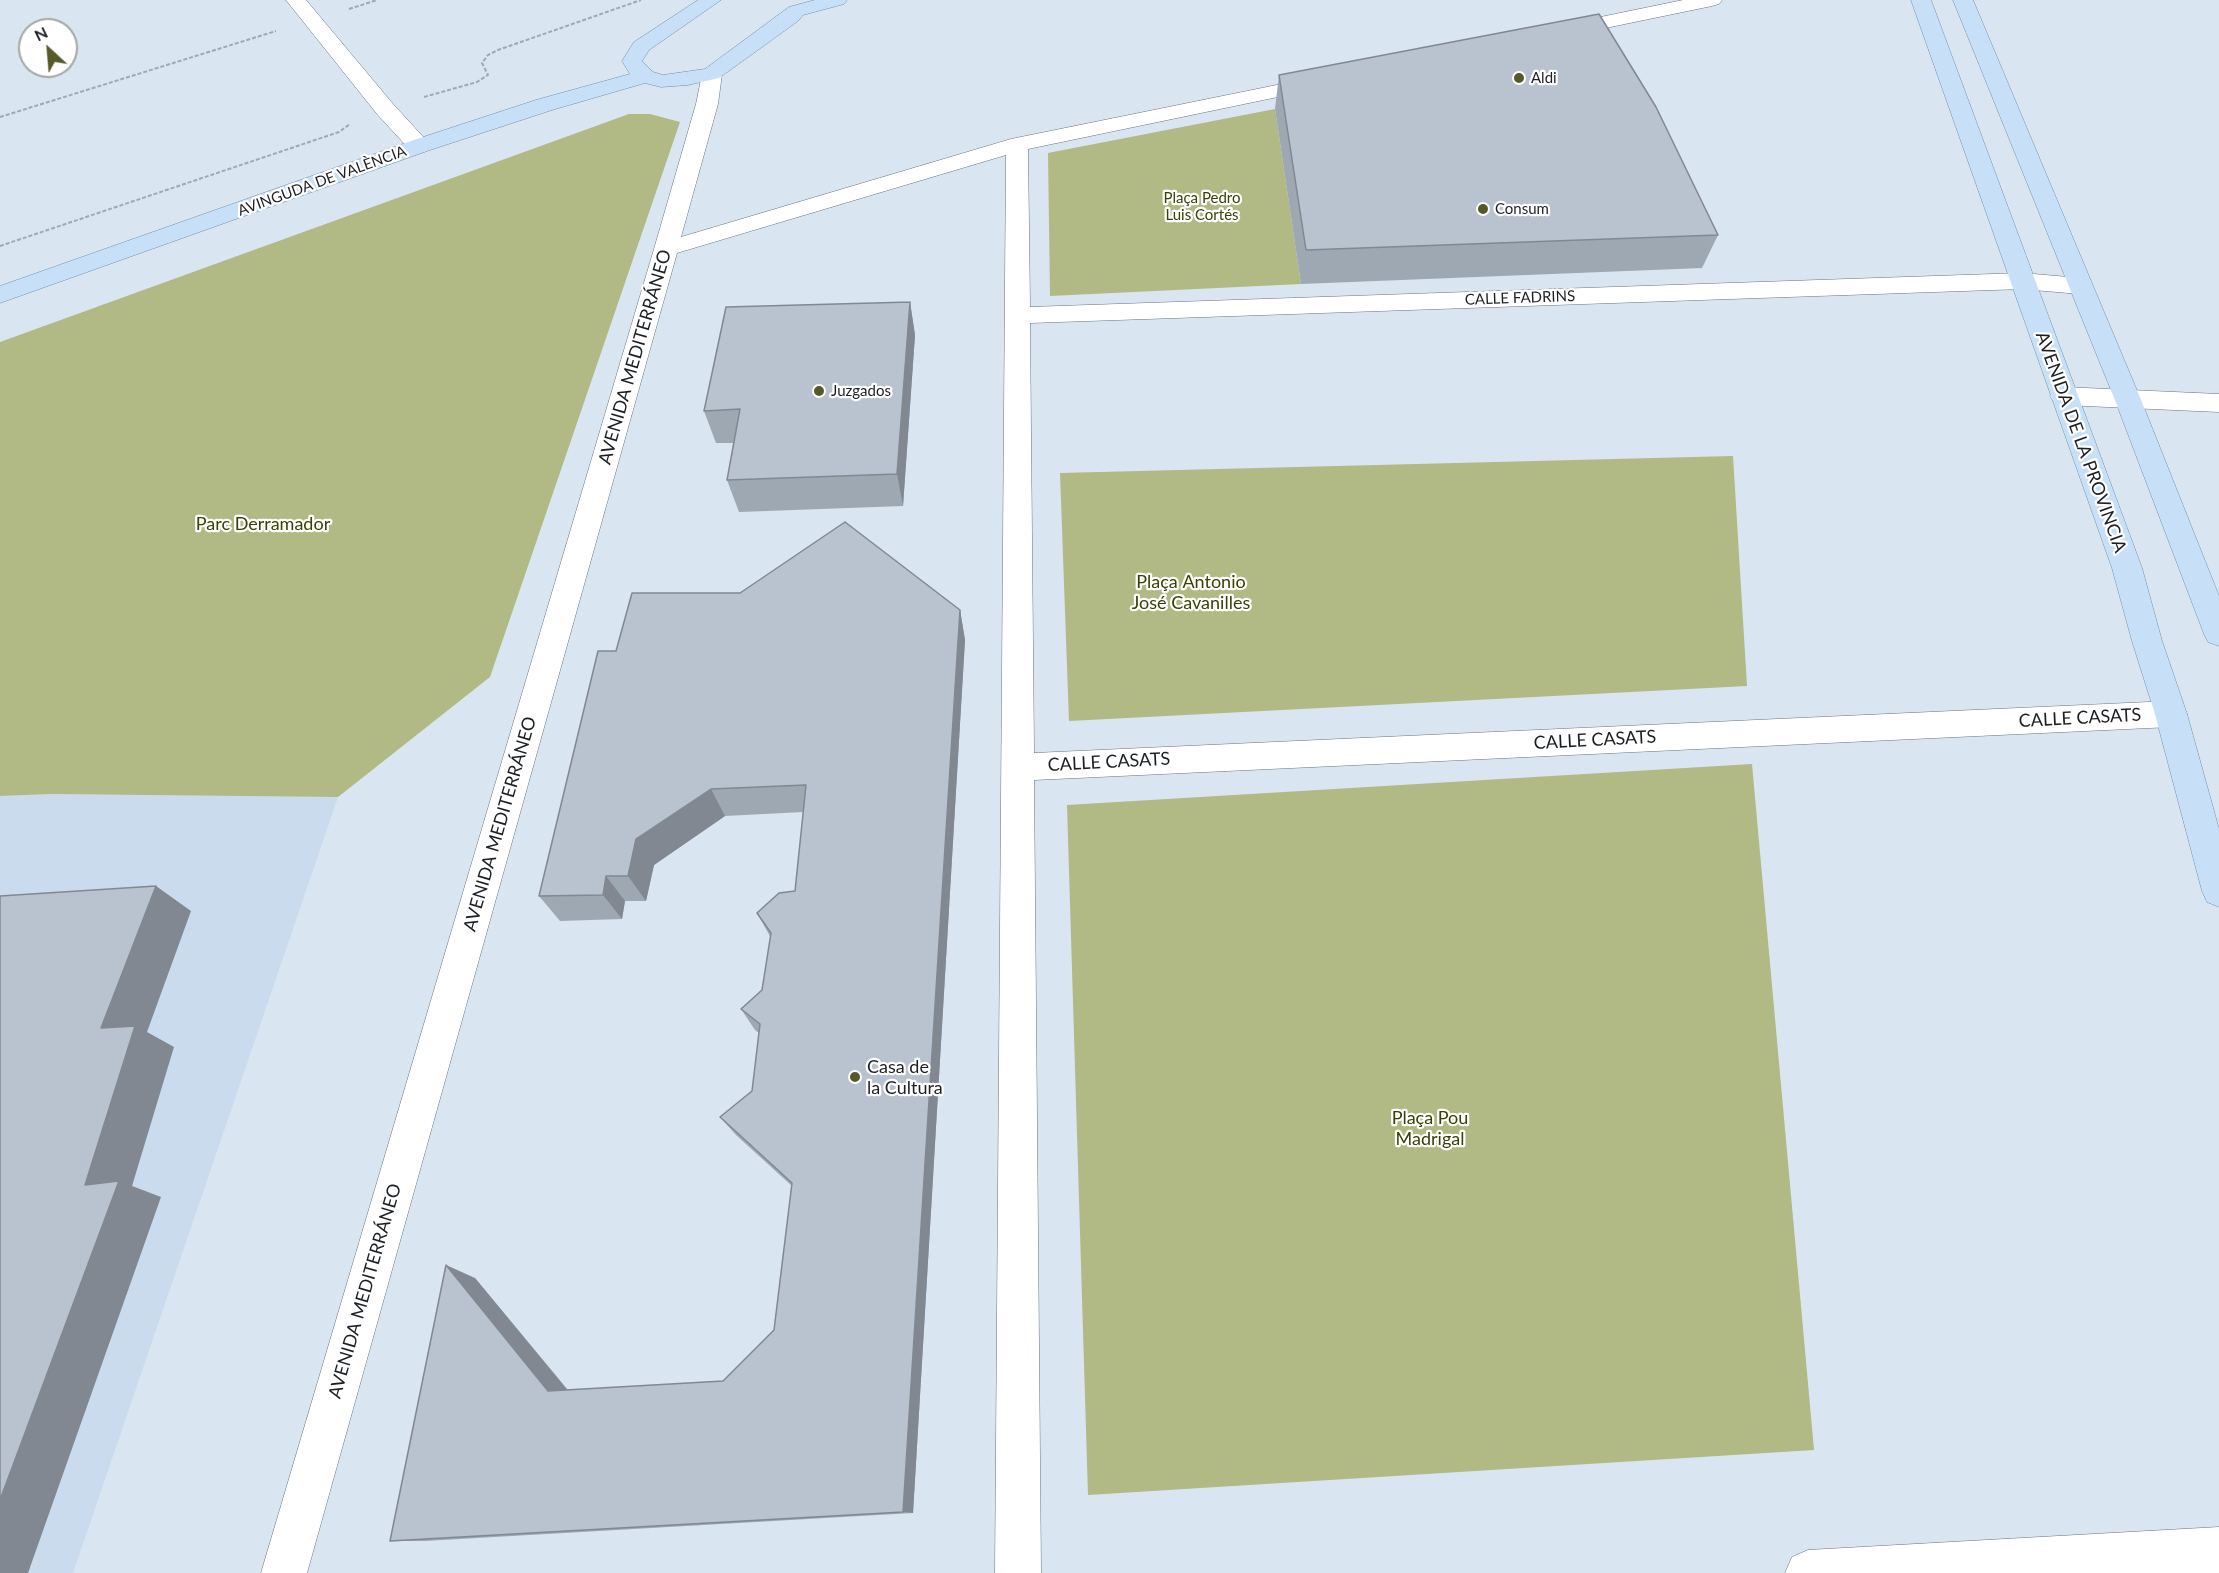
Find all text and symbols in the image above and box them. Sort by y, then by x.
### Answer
north arrow [18,18,78,78]
text: N [31,22,50,44]
place label: Aldi [1531,69,1557,87]
marker: Aldi [1512,71,1526,85]
street label: AVINGUDA DE VALÈNCIA [235,142,409,220]
park label: Plaça Pedro Luis Cortés [1163,189,1241,224]
place label: Consum [1495,200,1549,218]
marker: Consum [1476,202,1490,216]
street label: AVENIDA MEDITERRÁNEO [594,247,676,467]
street label: CALLE FADRINS [1464,287,1576,309]
street label: AVENIDA DE LA PROVINCIA [2031,329,2131,555]
place label: Juzgados [831,382,891,400]
marker: Juzgados [812,384,826,398]
park label: Parc Derramador [196,513,330,535]
park label: Plaça Antonio José Cavanilles [1132,571,1250,614]
street label: CALLE CASATS [2018,704,2142,732]
street label: AVENIDA MEDITERRÁNEO [459,714,541,934]
street label: CALLE CASATS [1533,726,1657,754]
street label: CALLE CASATS [1047,748,1171,776]
place label: Casa de la Cultura [867,1056,943,1098]
marker: Casa de la Cultura [848,1070,862,1084]
park label: Plaça Pou Madrigal [1392,1107,1468,1150]
street label: AVENIDA MEDITERRÁNEO [324,1181,406,1401]

